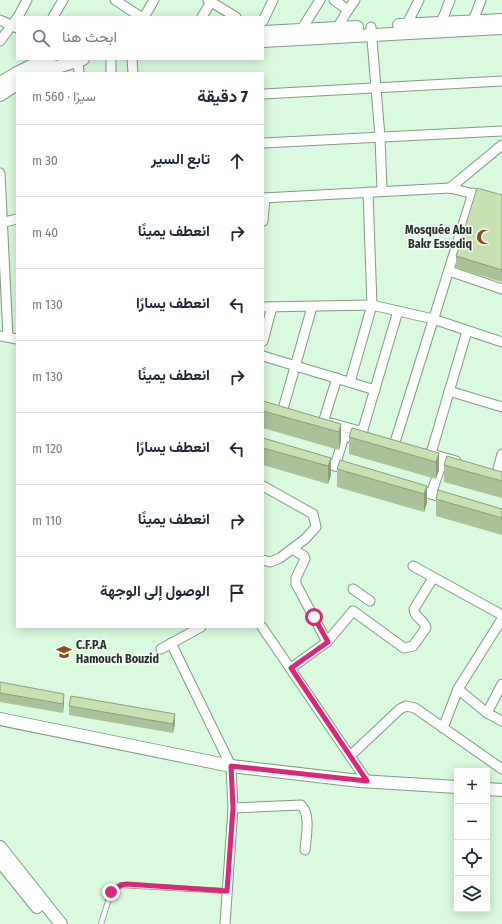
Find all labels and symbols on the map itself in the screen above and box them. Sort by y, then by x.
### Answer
place label: Mosquée Abu Bakr Essediq [405,223,472,251]
mosque icon: Mosquée Abu Bakr Essediq [475,228,493,246]
route start [305,608,323,626]
place label: C.F.P.A Hamouch Bouzid [76,638,159,666]
school or university icon: C.F.P.A Hamouch Bouzid [55,643,73,661]
route end [102,883,120,901]

